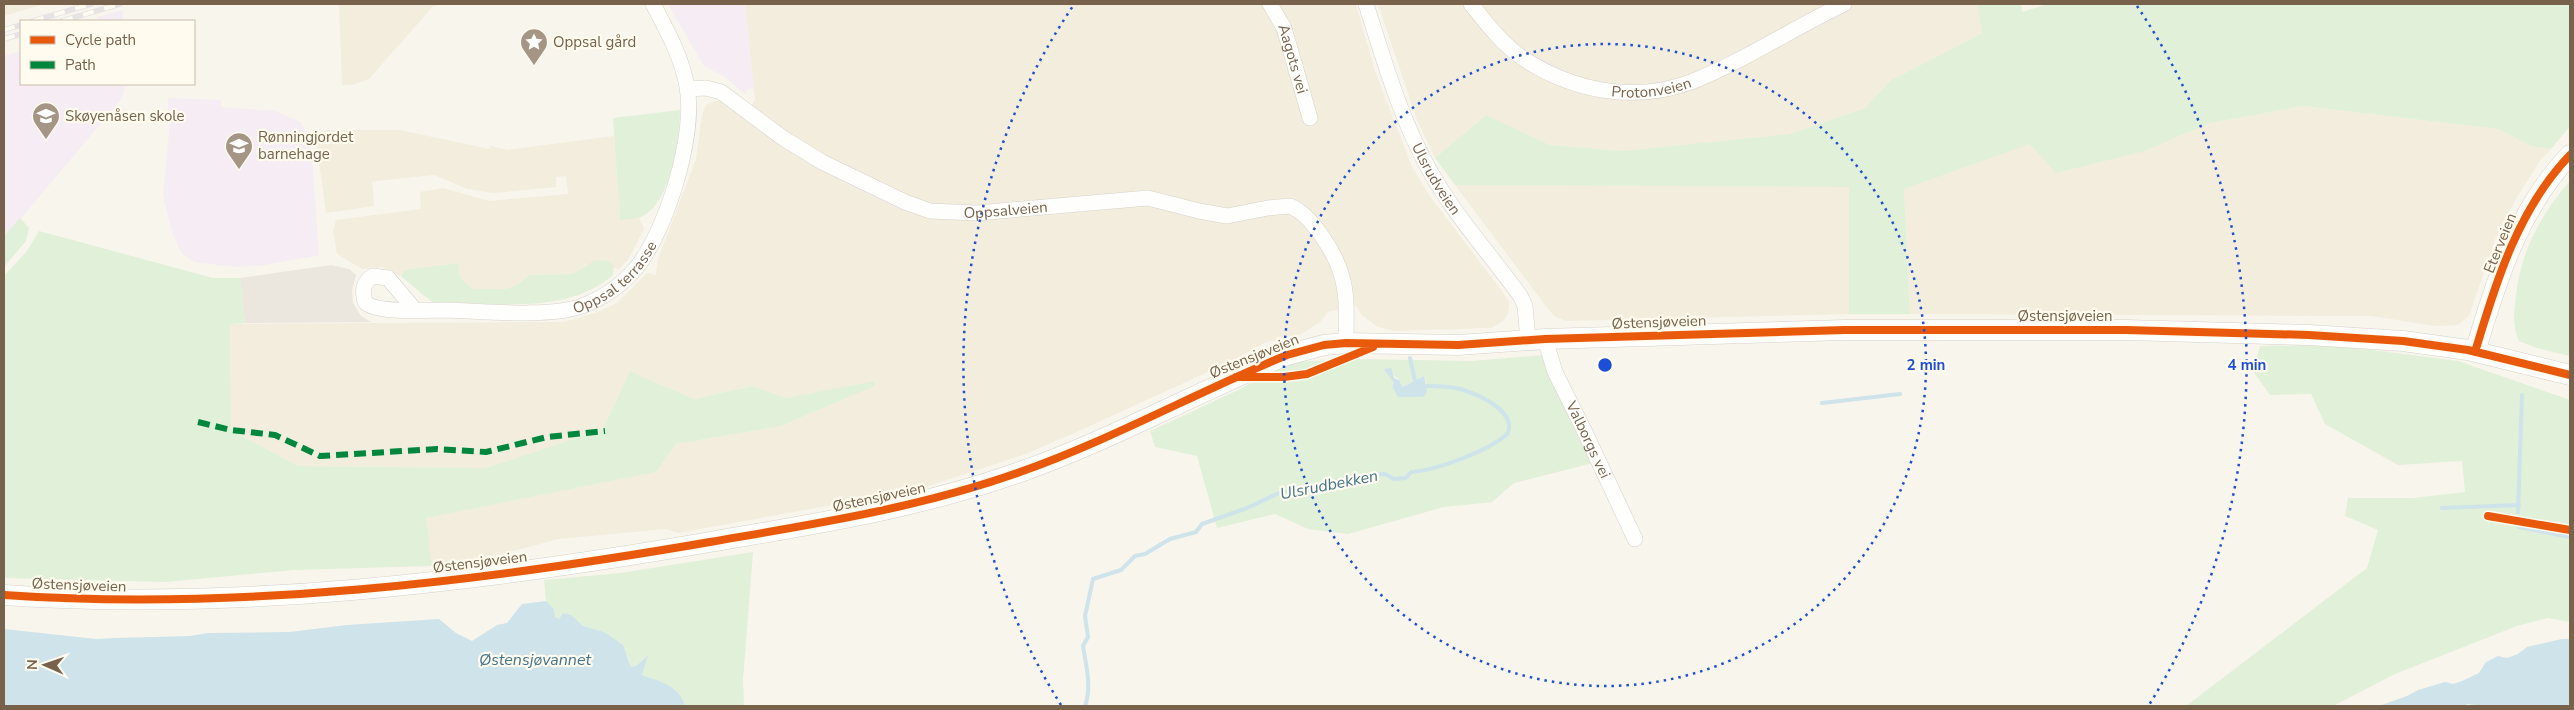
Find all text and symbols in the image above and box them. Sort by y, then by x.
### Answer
legend [20,20,195,85]
street label: Aagots vei [1273,22,1312,96]
place icon: Oppsal gård [519,27,549,66]
text: Cycle path [65,30,136,50]
place label: Oppsal gård [553,32,636,52]
text: Path [65,55,96,75]
street label: Protonveien [1611,73,1694,103]
school or university icon: Skøyenåsen skole [31,101,61,140]
place label: Skøyenåsen skole [65,106,185,126]
place label: Rønningjordet barnehage [258,127,354,164]
school or university icon: Rønningjordet barnehage [224,131,254,170]
street label: Ulsrudveien [1407,140,1465,219]
street label: Oppsalveien [963,197,1048,223]
street label: Eterveien [2479,210,2521,276]
street label: Oppsal terrasse [570,237,661,318]
street label: Østensjøveien [2018,306,2112,326]
street label: Østensjøveien [1611,310,1707,334]
street label: Østensjøveien [1206,329,1302,383]
text: 2 min [1907,355,1945,375]
text: 4 min [2228,355,2266,375]
centre of rings [1596,356,1614,374]
street label: Valborgs vei [1561,397,1615,482]
water label: Ulsrudbekken [1278,465,1380,505]
street label: Østensjøveien [831,477,927,517]
street label: Østensjøveien [432,546,528,578]
street label: Østensjøveien [31,573,127,597]
north arrow [20,640,70,690]
water label: Østensjøvannet [479,649,591,671]
text: N [23,659,42,670]

